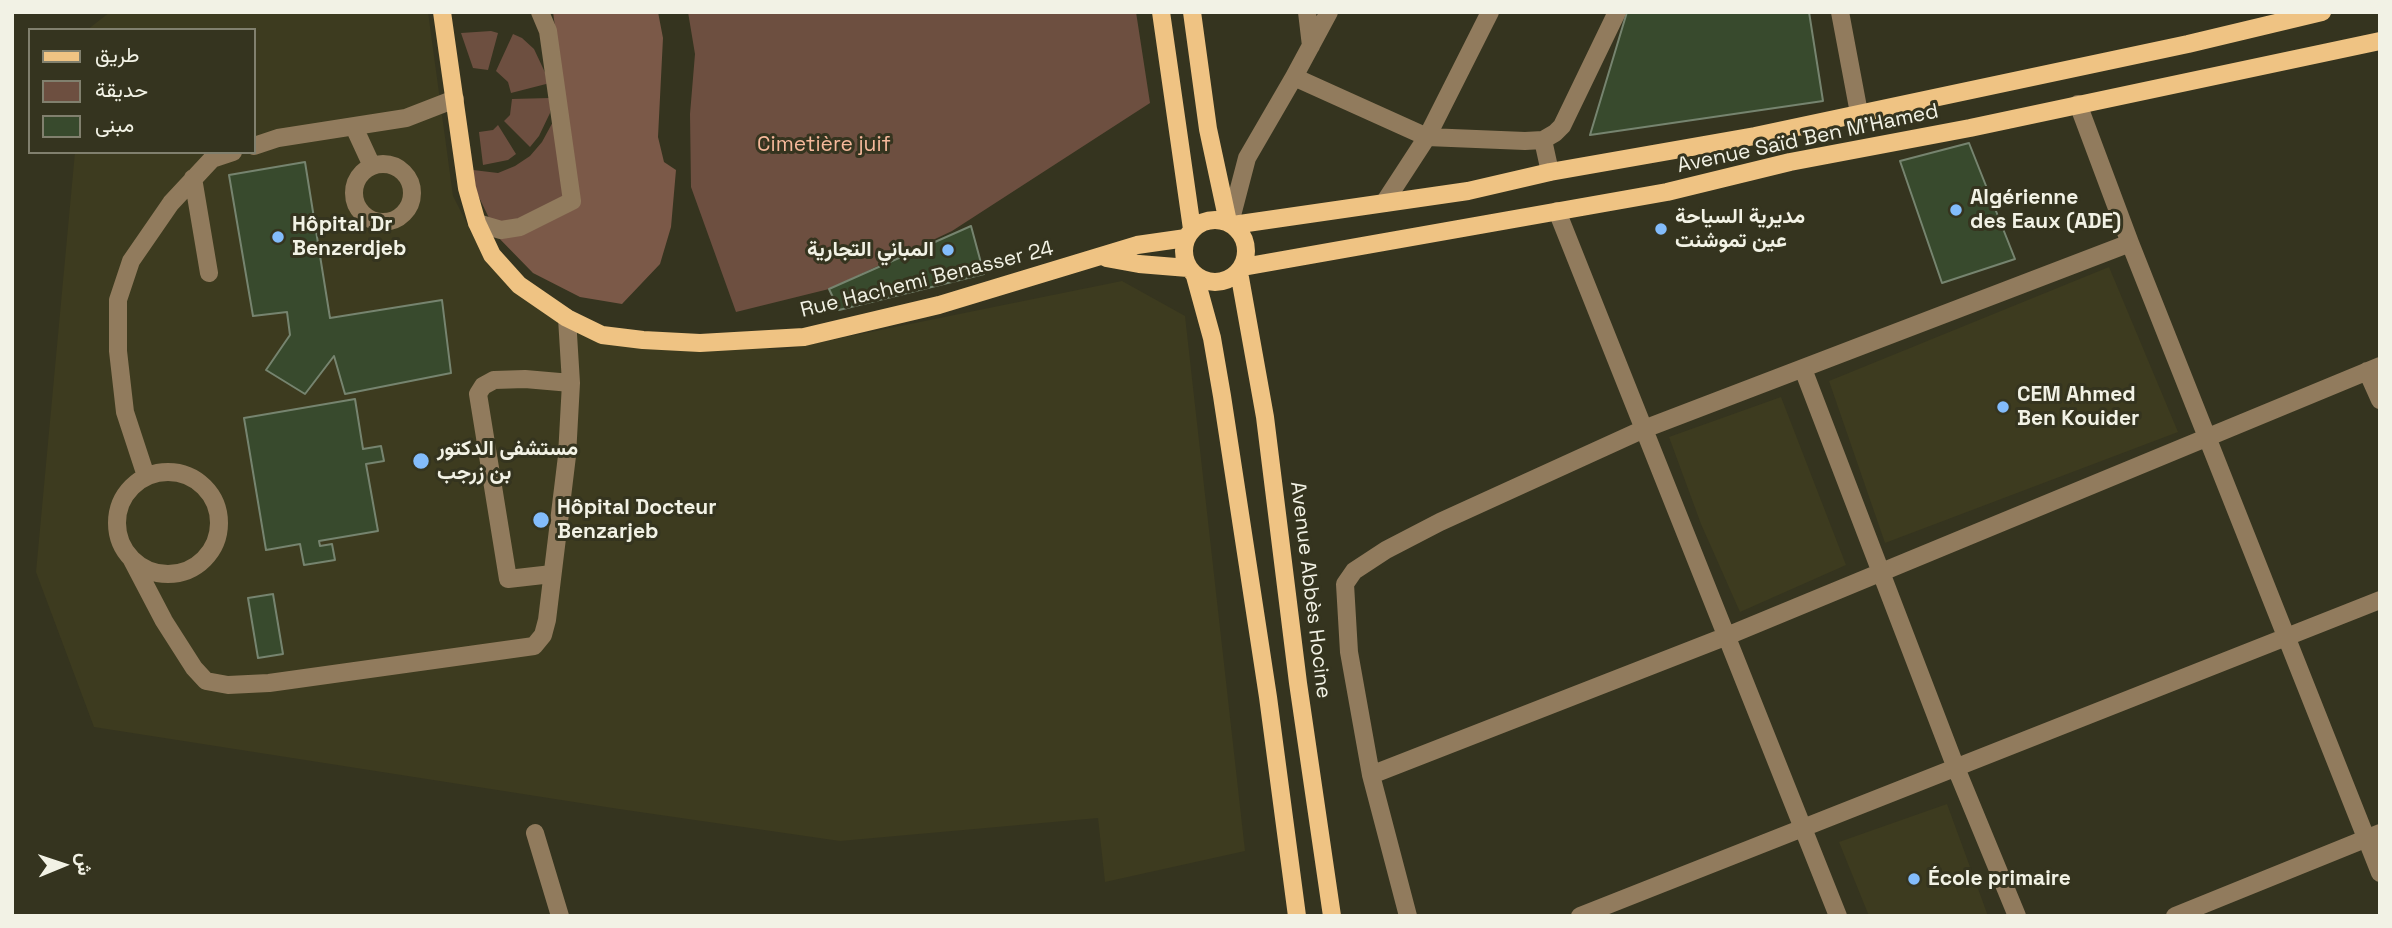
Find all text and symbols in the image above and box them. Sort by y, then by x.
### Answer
legend [28,28,256,154]
text: طريق [95,41,140,68]
text: حديقة [95,76,148,103]
street label: Avenue Saïd Ben M'Hamed [1675,99,1941,179]
text: مبنى [95,111,134,138]
park label: Cimetière juif [757,132,891,158]
place label: Algérienne des Eaux (ADE) [1970,185,2121,235]
marker: Algérienne des Eaux (ADE) [1948,202,1964,218]
place label: مديرية السياحة عين تموشنت [1675,204,1805,254]
place label: Hôpital Dr Benzerdjeb [292,212,406,262]
marker: مديرية السياحة عين تموشنت [1653,221,1669,237]
marker: Hôpital Dr Benzerdjeb [270,229,286,245]
street label: Rue Hachemi Benasser 24 [798,236,1056,324]
place label: المباني التجارية [807,237,934,263]
marker: المباني التجارية [940,242,956,258]
place label: CEM Ahmed Ben Kouider [2017,382,2139,432]
marker: CEM Ahmed Ben Kouider [1995,399,2011,415]
place label: مستشفى الدكتور بن زرجب [437,436,578,486]
marker: مستشفى الدكتور بن زرجب [411,451,431,471]
street label: Avenue Abbès Hocine [1284,480,1336,700]
place label: Hôpital Docteur Benzarjeb [557,495,717,545]
marker: Hôpital Docteur Benzarjeb [531,510,551,530]
north arrow [28,830,98,900]
text: ش [72,852,97,876]
place label: École primaire [1928,866,2071,892]
marker: École primaire [1906,871,1922,887]

